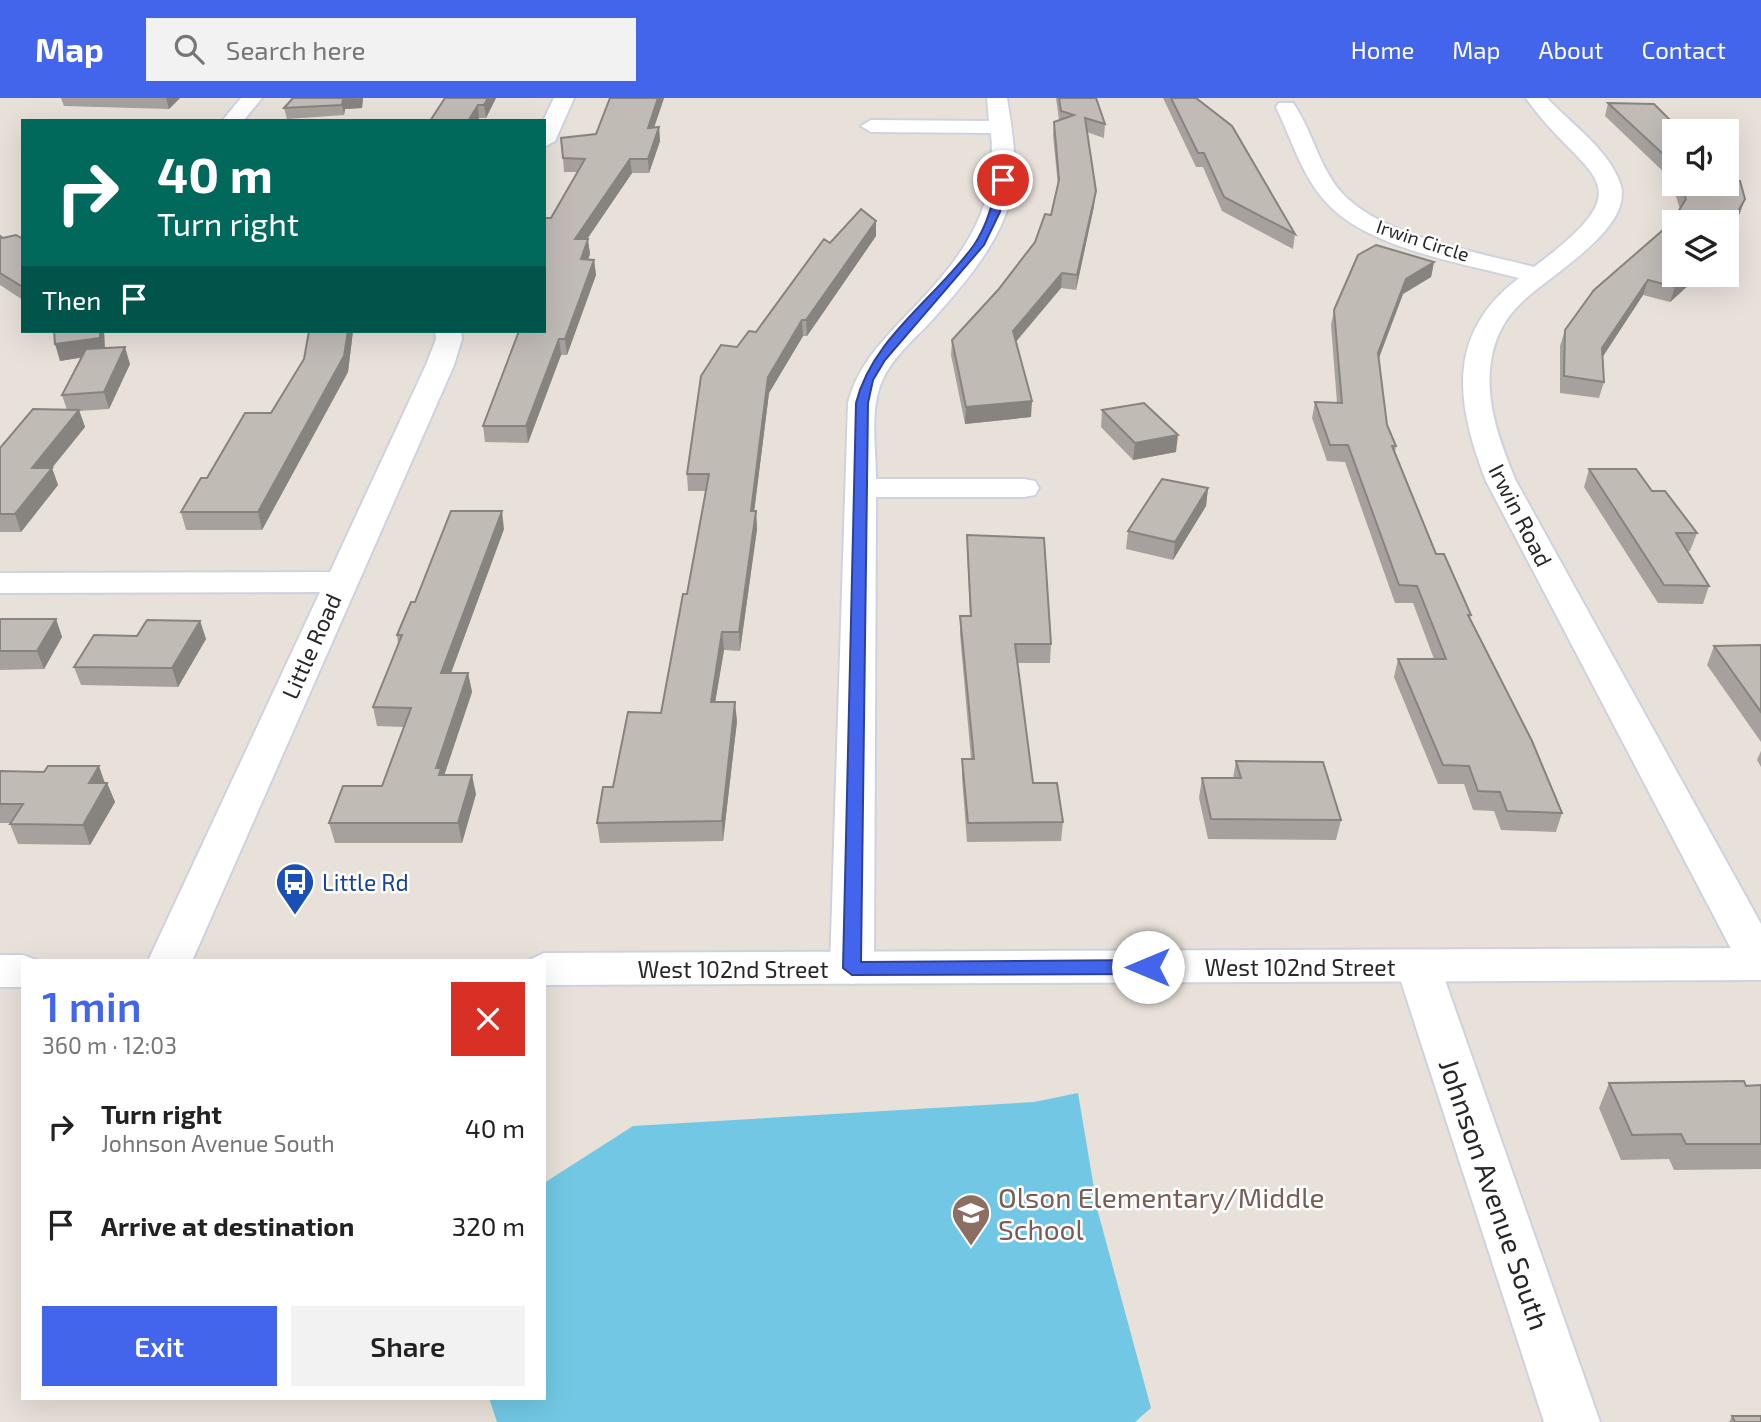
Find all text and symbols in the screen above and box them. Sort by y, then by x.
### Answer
search box [146,18,636,81]
text: Map [35,29,104,69]
icon: search [170,30,208,68]
text: Search here [226,34,365,65]
text: Home [1351,35,1414,64]
text: Map [1452,35,1500,64]
text: About [1538,35,1604,64]
text: Contact [1642,35,1726,64]
map controls [1662,119,1739,287]
button: sound [1662,119,1739,196]
text: 40 m [157,144,273,203]
icon: right [42,147,133,238]
pin [973,150,1033,210]
icon: arrive [984,161,1022,199]
text: Turn right [157,204,299,242]
button: layers [1662,210,1739,287]
street label: Irwin Circle [1374,214,1472,266]
icon: arrive [115,280,153,318]
text: Then [42,284,101,315]
street label: Irwin Road [1483,459,1559,571]
street label: Little Road [275,589,347,703]
bus stop icon: Little Rd [274,861,316,916]
place label: Little Rd [322,868,409,896]
position arrow [1111,930,1185,1004]
street label: West 102nd Street [1205,953,1396,981]
street label: West 102nd Street [638,955,829,983]
text: 1 min [42,980,142,1030]
button: close [451,982,525,1056]
text: 360 m · 12:03 [42,1031,177,1059]
street label: Johnson Avenue South [1433,1054,1557,1334]
text: Turn right [101,1098,222,1129]
icon: right [42,1108,80,1146]
text: 40 m [465,1112,525,1143]
text: Johnson Avenue South [101,1129,335,1157]
place label: Olson Elementary/Middle School [998,1180,1325,1246]
school or university icon: Olson Elementary/Middle School [950,1192,992,1247]
icon: arrive [42,1206,80,1244]
text: Arrive at destination [101,1210,354,1241]
text: 320 m [452,1210,525,1241]
button: Exit [42,1306,277,1386]
button: Share [291,1306,525,1386]

